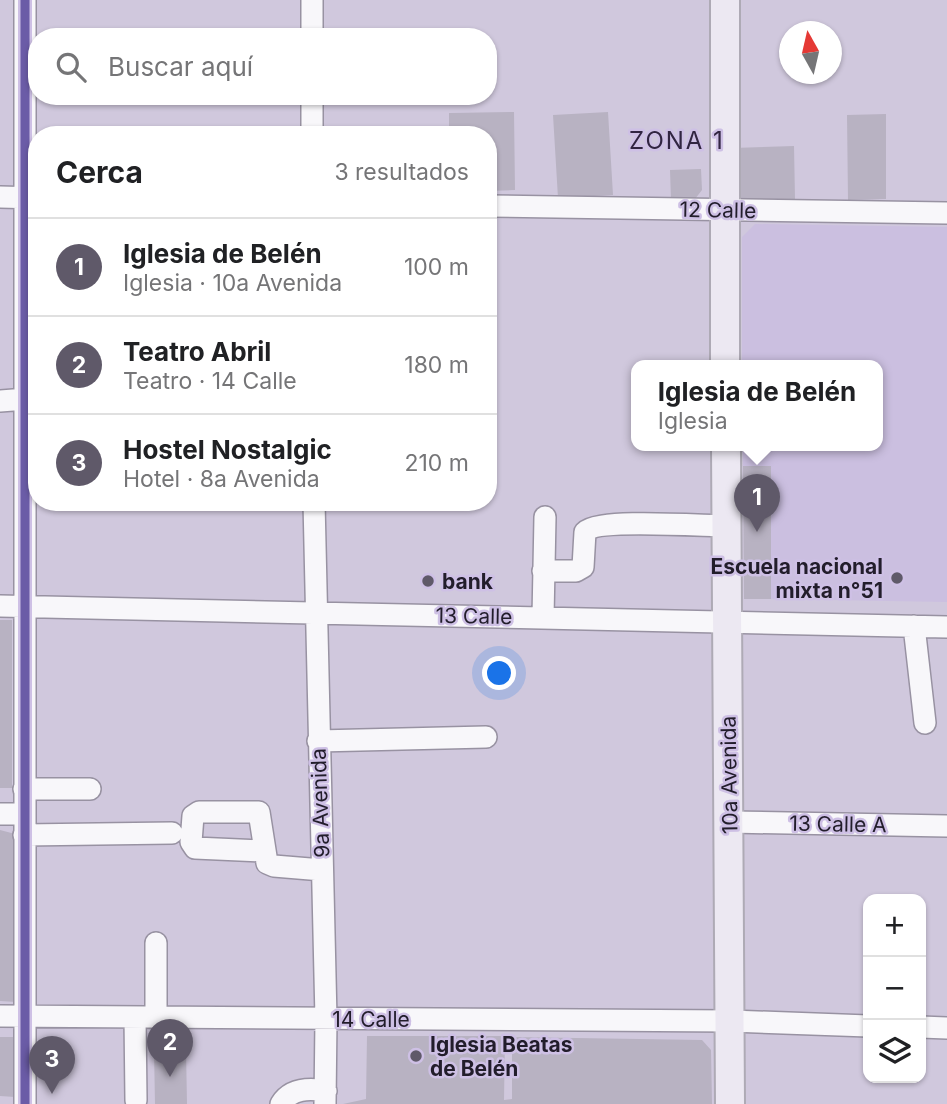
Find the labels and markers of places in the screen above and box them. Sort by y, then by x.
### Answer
pin: 1 [734,474,780,532]
place label: Escuela nacional mixta n°51 [711,554,883,603]
place label: bank [442,569,494,594]
marker: Escuela nacional mixta n°51 [889,570,905,586]
marker: bank [420,573,436,589]
pin: 2 [147,1019,193,1077]
place label: Iglesia Beatas de Belén [430,1032,573,1081]
pin: 3 [29,1036,75,1094]
marker: Iglesia Beatas de Belén [408,1048,424,1064]

